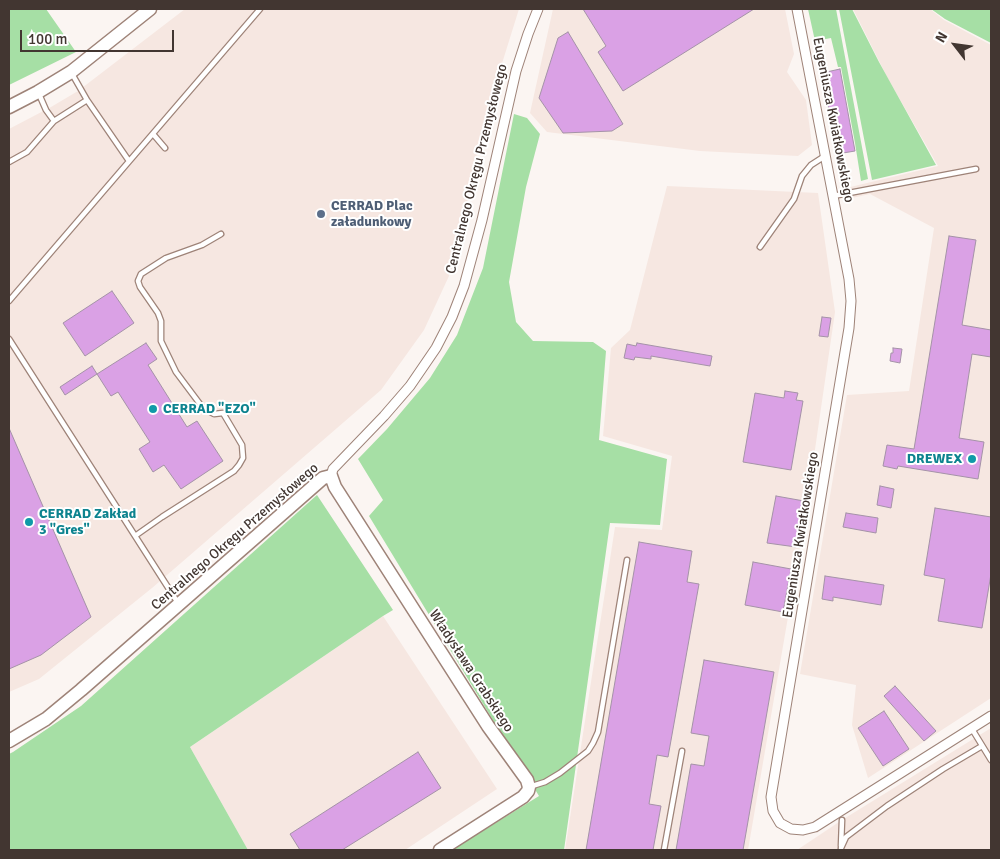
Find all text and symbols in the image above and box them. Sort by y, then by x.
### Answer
scale bar [22,20,176,52]
north arrow [930,20,980,70]
text: N [932,29,951,46]
text: 100 m [28,30,68,48]
street label: Eugeniusza Kwiatkowskiego [809,36,857,204]
street label: Centralnego Okręgu Przemysłowego [443,62,511,276]
place label: CERRAD Plac załadunkowy [331,198,413,230]
marker: CERRAD Plac załadunkowy [315,208,327,220]
place label: CERRAD "EZO" [163,401,256,417]
marker: CERRAD "EZO" [147,403,159,415]
street label: Eugeniusza Kwiatkowskiego [780,451,822,619]
place label: DREWEX [907,451,962,467]
marker: DREWEX [966,453,978,465]
street label: Centralnego Okręgu Przemysłowego [148,460,322,614]
place label: CERRAD Zakład 3 "Gres" [39,506,136,538]
marker: CERRAD Zakład 3 "Gres" [23,516,35,528]
street label: Władysława Grabskiego [425,607,517,735]

